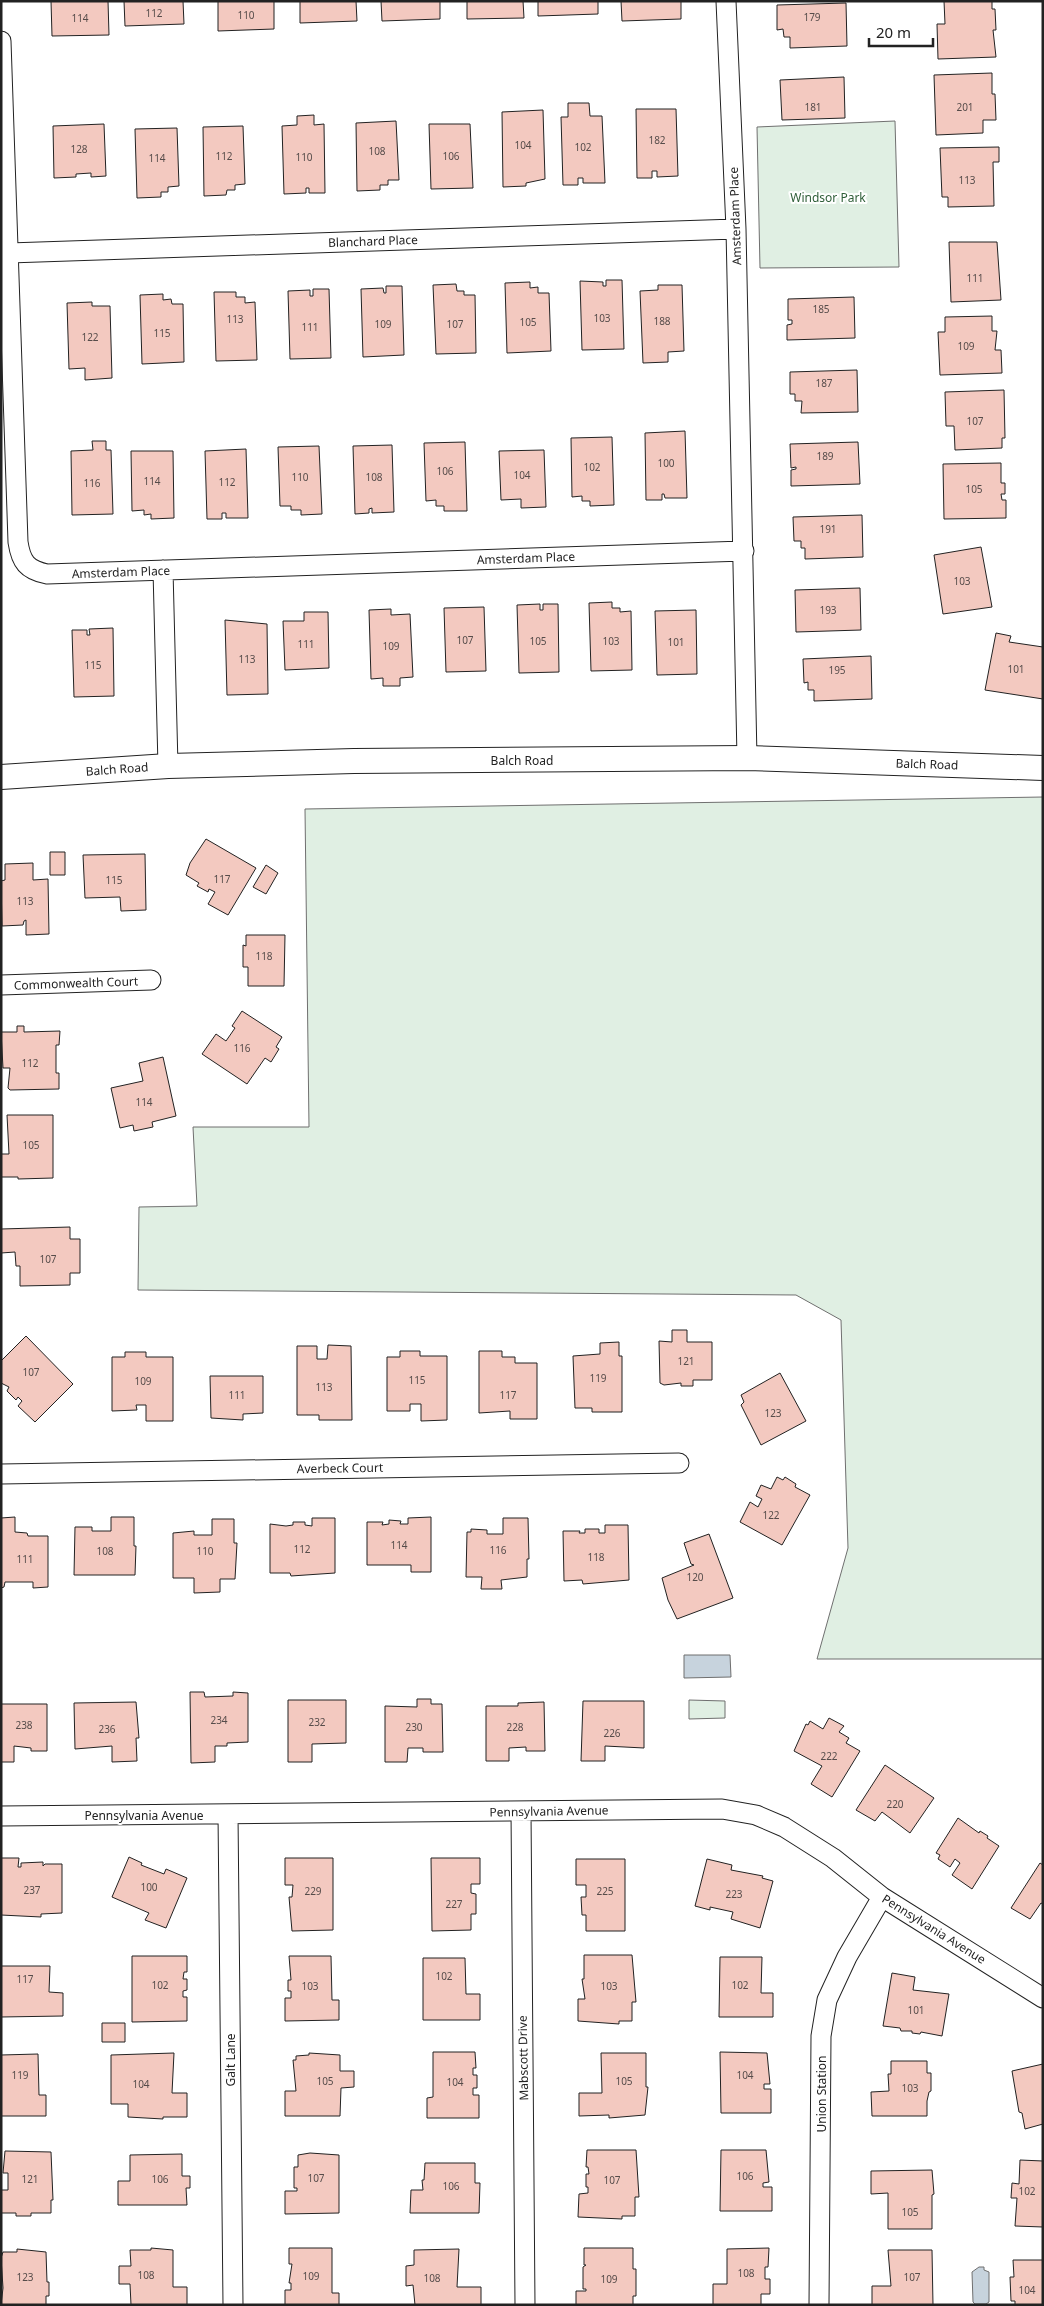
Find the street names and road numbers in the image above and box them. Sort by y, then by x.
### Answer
street label: Amsterdam Place [725,166,745,266]
street label: Blanchard Place [328,231,418,251]
street label: Amsterdam Place [476,548,576,568]
street label: Amsterdam Place [71,562,171,582]
street label: Balch Road [491,752,553,769]
street label: Balch Road [895,754,959,774]
street label: Balch Road [85,758,149,780]
street label: Commonwealth Court [14,972,139,994]
street label: Averbeck Court [297,1459,384,1477]
street label: Pennsylvania Avenue [489,1801,609,1821]
street label: Pennsylvania Avenue [84,1807,204,1824]
street label: Pennsylvania Avenue [879,1890,989,1968]
street label: Mabscott Drive [514,2015,532,2101]
street label: Galt Lane [222,2033,239,2087]
street label: Union Station [813,2056,830,2132]

